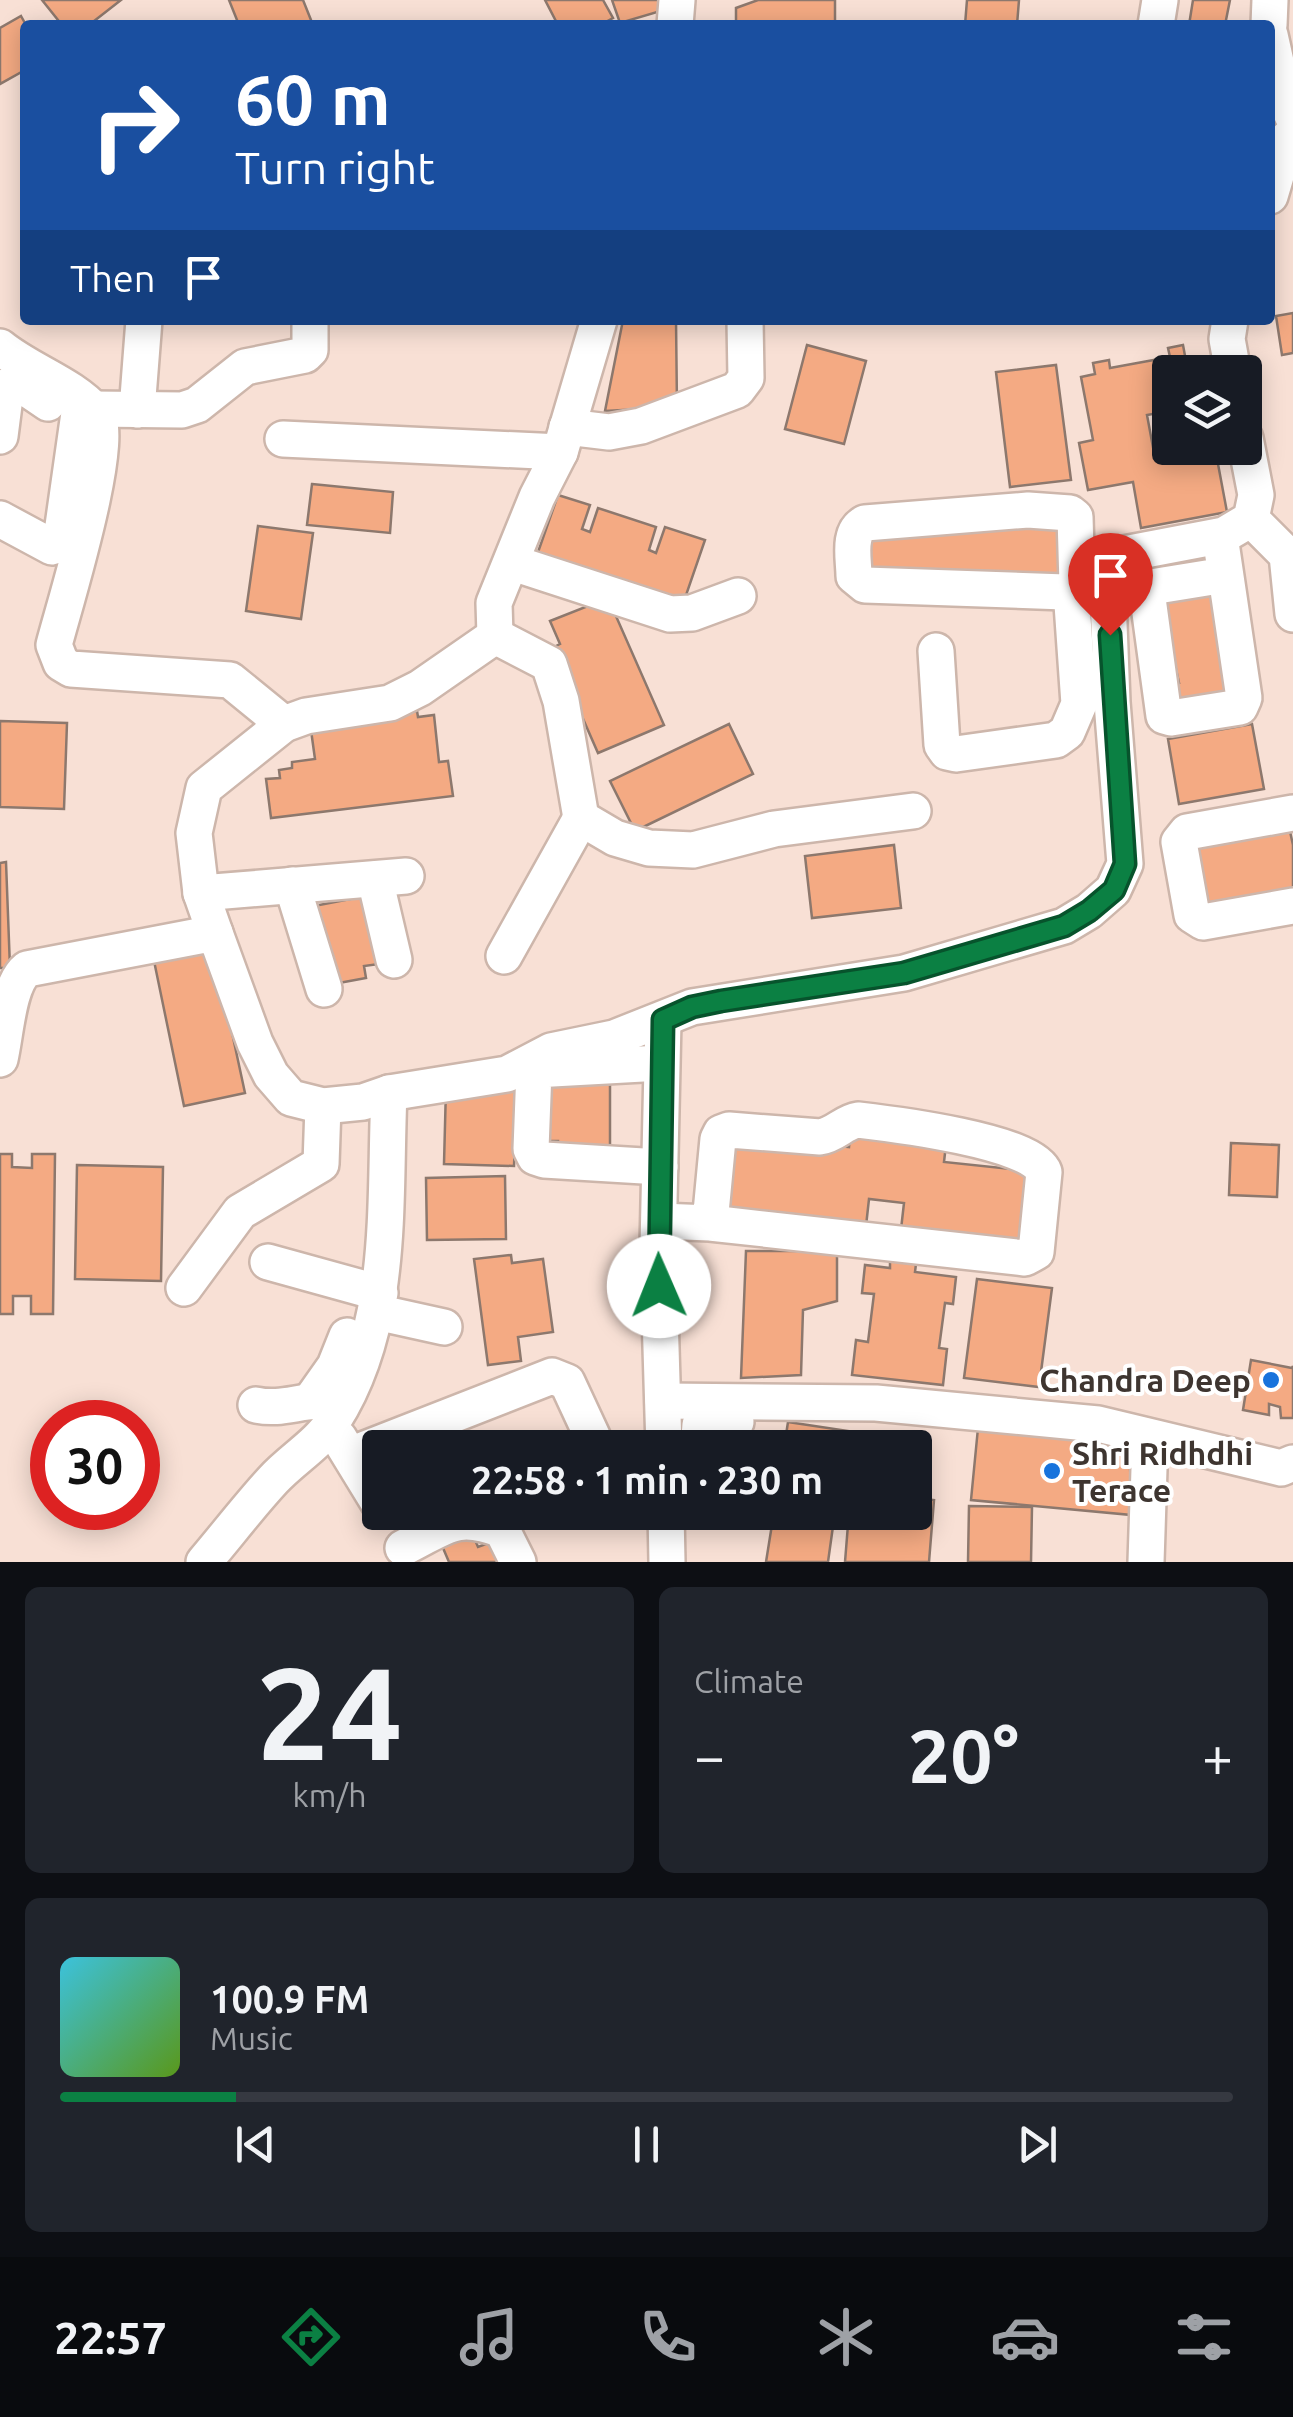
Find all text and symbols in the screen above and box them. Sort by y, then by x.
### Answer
icon: right [70,60,200,190]
text: 60 m [235,60,391,138]
text: Turn right [235,142,435,193]
icon: arrive [176,250,231,305]
text: Then [70,257,156,299]
map controls [1152,355,1262,465]
button: layers [1152,355,1262,465]
pin [1068,533,1153,636]
icon: arrive [1083,548,1138,603]
position arrow [607,1234,711,1338]
place label: Chandra Deep [1039,1362,1251,1398]
marker: Chandra Deep [1260,1369,1282,1391]
speed limit sign: 30 [30,1400,160,1530]
place label: Shri Ridhdhi Terace [1072,1435,1253,1508]
text: 22:58 · 1 min · 230 m [471,1459,823,1501]
marker: Shri Ridhdhi Terace [1041,1460,1063,1482]
text: 24 [256,1639,403,1785]
text: Climate [694,1663,804,1699]
text: 20° [908,1713,1019,1797]
text: − [694,1725,725,1786]
text: + [1202,1725,1233,1786]
text: km/h [293,1777,366,1813]
text: 100.9 FM [210,1978,369,2020]
text: Music [210,2020,293,2056]
icon: previous [228,2117,283,2172]
icon: pause [619,2117,674,2172]
icon: next [1010,2117,1065,2172]
icon: directions [276,2302,346,2372]
icon: music [454,2302,524,2372]
icon: phone [633,2302,703,2372]
icon: climate [811,2302,881,2372]
icon: car [990,2302,1060,2372]
icon: filters [1169,2302,1239,2372]
text: 22:57 [54,2312,167,2363]

